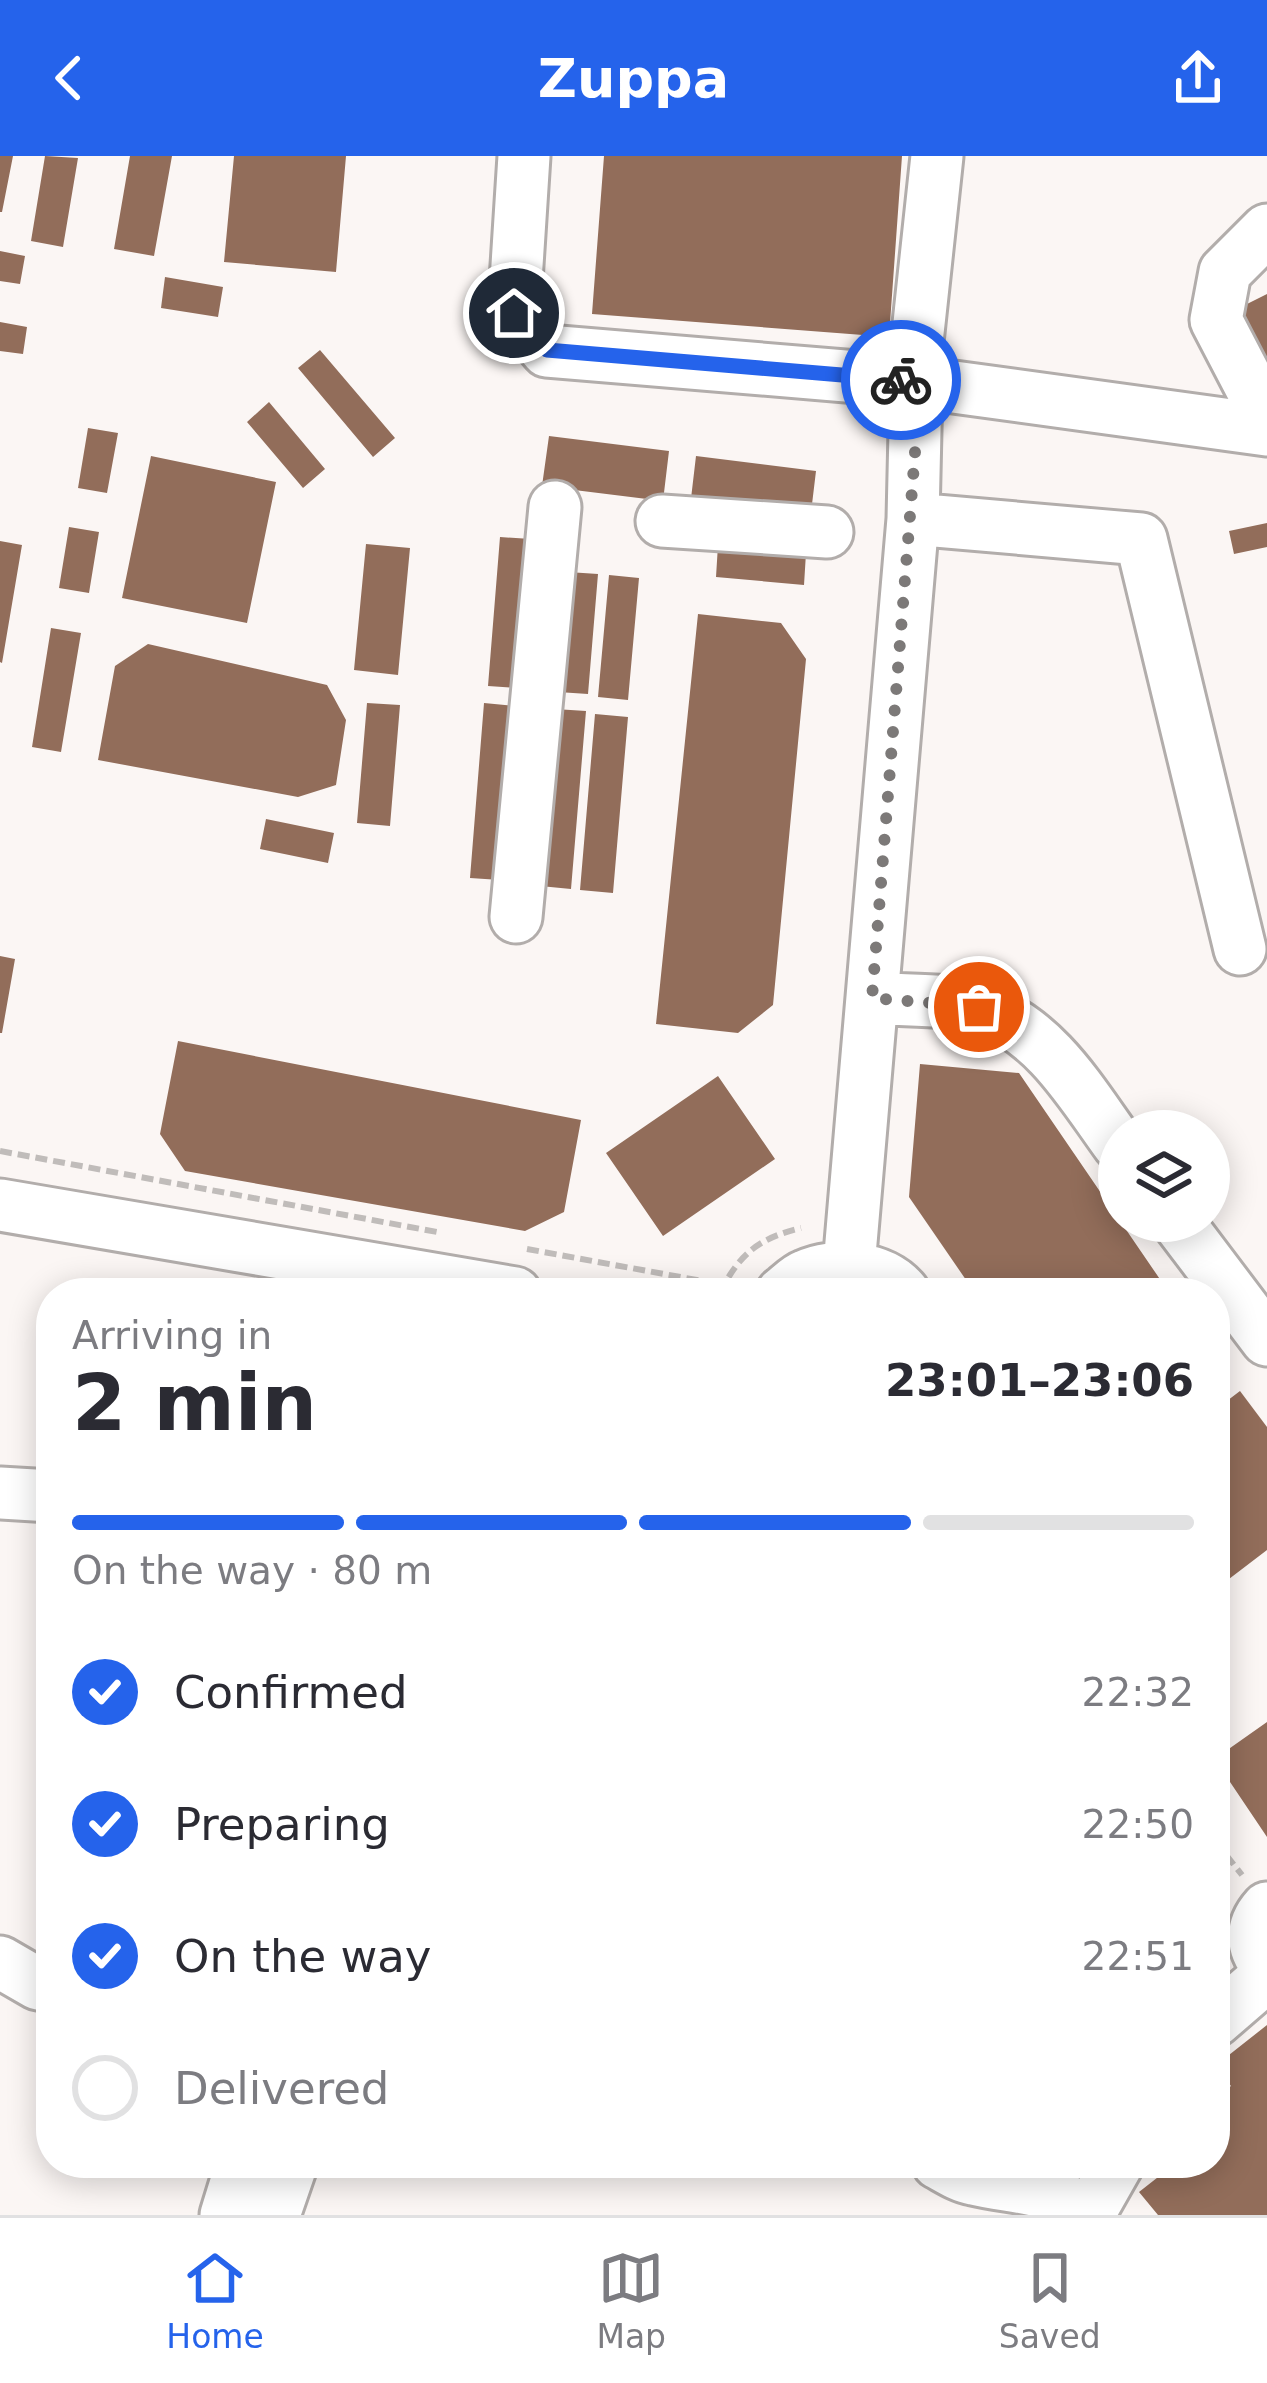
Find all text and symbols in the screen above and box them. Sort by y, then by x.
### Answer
icon: back [36,45,102,111]
icon: share [1165,45,1231,111]
text: Zuppa [538,47,729,110]
pin [463,262,565,364]
icon: home [481,280,547,346]
courier [841,320,961,440]
icon: bike [868,347,934,413]
pin [928,956,1030,1058]
icon: bag [946,974,1012,1040]
map controls [1098,1110,1230,1242]
button: layers [1098,1110,1230,1242]
text: Arriving in [72,1313,272,1358]
text: 23:01–23:06 [885,1354,1194,1407]
text: 2 min [72,1358,317,1448]
text: On the way · 80 m [72,1548,432,1593]
icon: check [72,1659,138,1725]
text: Confirmed [174,1666,408,1719]
text: 22:32 [1082,1670,1194,1715]
icon: check [72,1791,138,1857]
text: Preparing [174,1798,390,1851]
text: 22:50 [1082,1802,1194,1847]
icon: check [72,1923,138,1989]
text: On the way [174,1930,431,1983]
text: 22:51 [1082,1934,1194,1979]
text: Delivered [174,2062,389,2115]
tab: Home [166,2245,264,2356]
tab: Map [596,2245,666,2356]
tab: Saved [999,2245,1101,2356]

